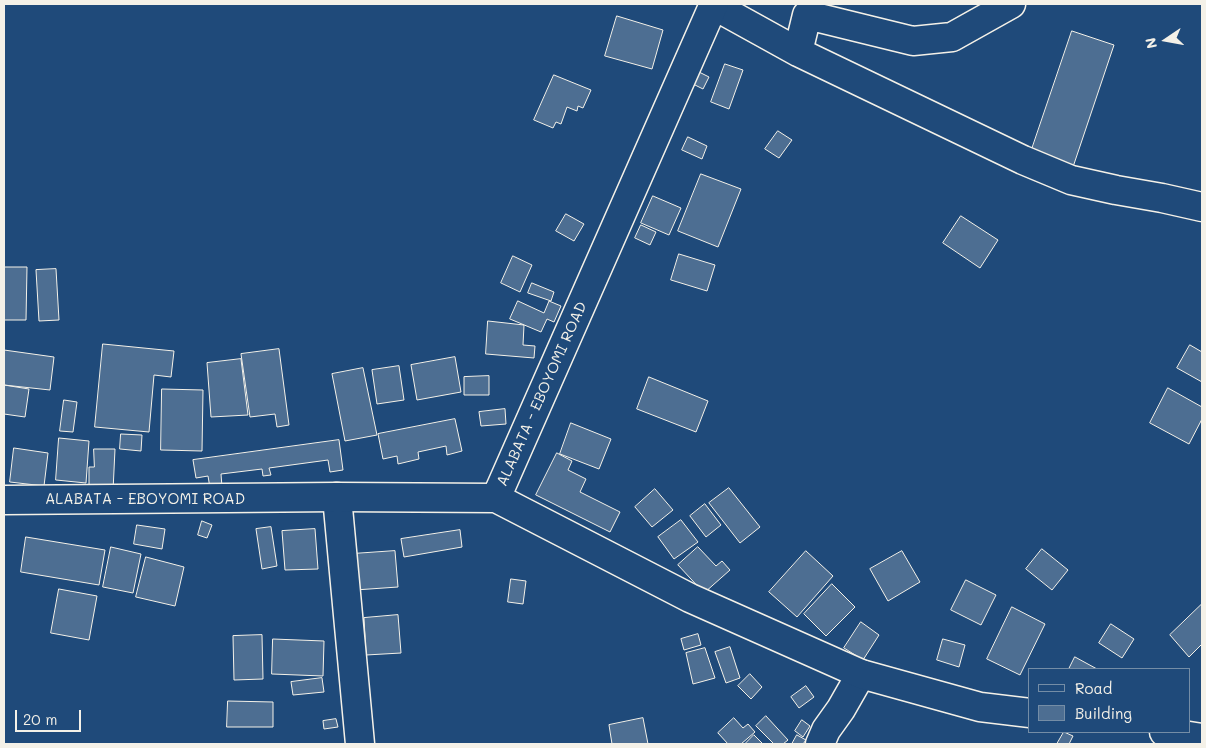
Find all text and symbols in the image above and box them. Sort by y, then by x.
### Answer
north arrow [1141,15,1191,65]
text: N [1140,36,1161,50]
street label: ALABATA - EBOYOMI ROAD [493,299,591,489]
street label: ALABATA - EBOYOMI ROAD [45,490,245,508]
legend [1028,668,1191,733]
text: Road [1075,678,1112,698]
scale bar [18,700,84,732]
text: Building [1075,703,1132,723]
text: 20 m [23,709,57,729]

